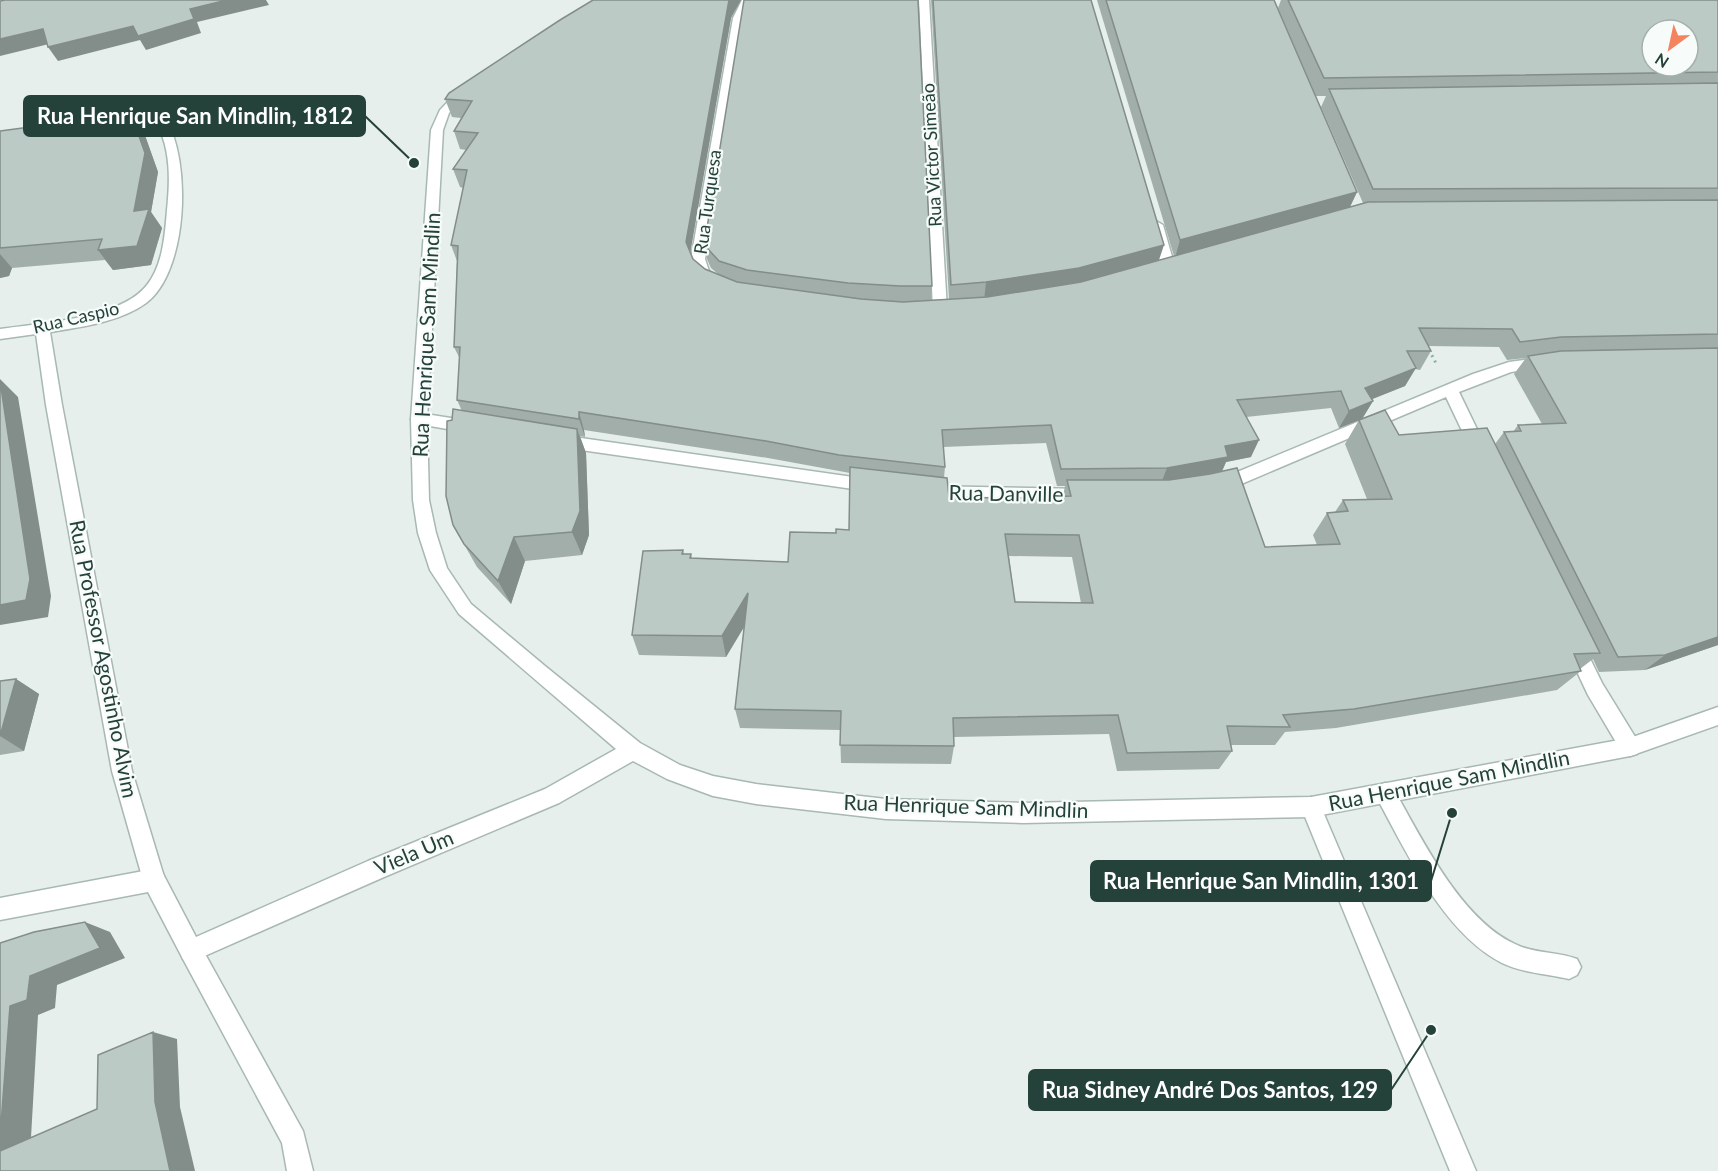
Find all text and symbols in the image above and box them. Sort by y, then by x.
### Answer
north arrow [1640,18,1700,78]
text: N [1651,50,1672,72]
street label: Rua Victor Simeão [916,83,946,227]
callout: Rua Henrique San Mindlin, 1812 [24,96,365,136]
text: Rua Henrique San Mindlin, 1812 [37,102,353,129]
street label: Rua Turquesa [689,148,725,256]
street label: Rua Henrique Sam Mindlin [407,212,444,458]
street label: Rua Caspio [30,296,121,338]
street label: Rua Danville [948,479,1064,506]
street label: Rua Professor Agostinho Alvim [65,518,144,800]
street label: Rua Henrique Sam Mindlin [1326,744,1571,815]
street label: Rua Henrique Sam Mindlin [843,789,1089,822]
street label: Viela Um [370,824,457,879]
callout: Rua Henrique San Mindlin, 1301 [1091,861,1431,901]
text: Rua Henrique San Mindlin, 1301 [1103,867,1419,894]
callout: Rua Sidney André Dos Santos, 129 [1029,1070,1391,1110]
text: Rua Sidney André Dos Santos, 129 [1042,1076,1378,1103]

